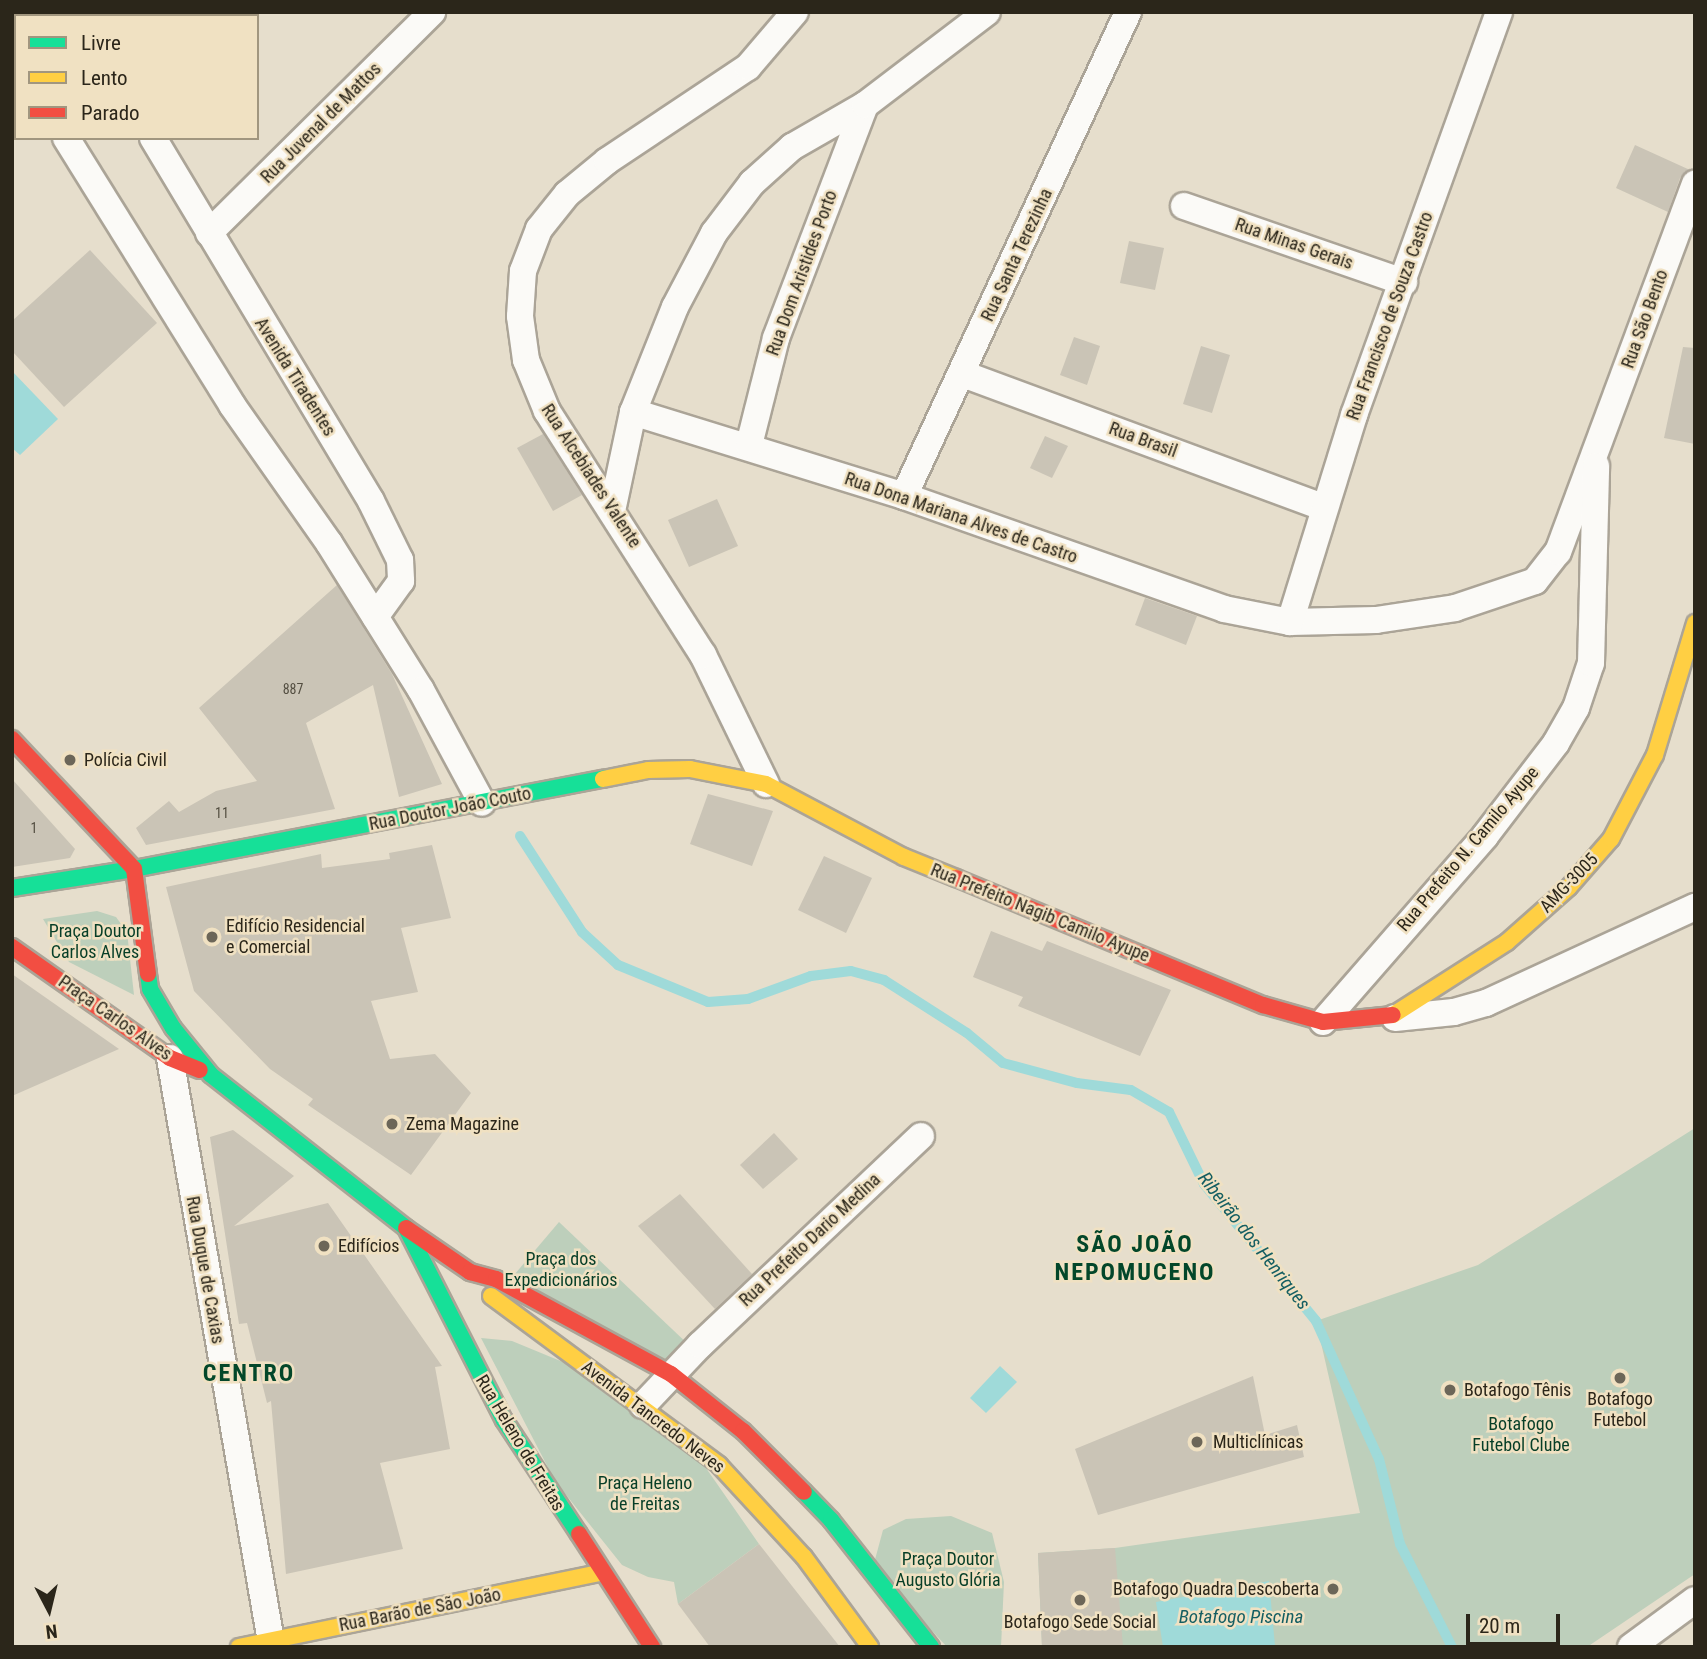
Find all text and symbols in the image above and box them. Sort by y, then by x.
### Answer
legend [14,14,259,140]
text: Livre [81,31,121,55]
street label: Rua Juvenal de Mattos [256,58,386,188]
text: Lento [81,66,128,90]
text: Parado [81,101,140,125]
street label: Rua Santa Terezinha [977,185,1057,325]
street label: Rua Dom Aristides Porto [762,187,842,359]
street label: Rua Francisco de Souza Castro [1342,209,1438,423]
street label: Rua Minas Gerais [1232,214,1356,274]
street label: Rua São Bento [1617,267,1673,371]
street label: Avenida Tiradentes [250,314,340,440]
street label: Rua Alcebiades Valente [536,400,646,552]
street label: Rua Brasil [1106,418,1180,462]
street label: Rua Dona Mariana Alves de Castro [842,468,1080,568]
house number: 887 [283,681,303,697]
place label: Polícia Civil [84,749,167,771]
marker: Polícia Civil [62,752,78,768]
street label: Rua Prefeito N. Camilo Ayupe [1393,762,1543,936]
street label: Rua Doutor João Couto [367,783,533,835]
house number: 11 [215,805,229,821]
house number: 1 [31,820,37,836]
street label: AMG-3005 [1535,849,1603,917]
street label: Rua Prefeito Nagib Camilo Ayupe [927,859,1153,967]
place label: Edifício Residencial e Comercial [226,916,365,958]
park label: Praça Doutor Carlos Alves [49,921,141,964]
marker: Edifício Residencial e Comercial [204,929,220,945]
street label: Praça Carlos Alves [54,971,176,1065]
place label: Zema Magazine [406,1113,519,1135]
marker: Zema Magazine [384,1116,400,1132]
water label: Ribeirão dos Henriques [1193,1167,1315,1315]
street label: Rua Prefeito Dario Medina [735,1169,885,1311]
street label: Rua Duque de Caxias [181,1195,229,1345]
district label: SÃO JOÃO NEPOMUCENO [1056,1231,1214,1287]
place label: Edifícios [338,1235,399,1257]
marker: Edifícios [316,1238,332,1254]
park label: Praça dos Expedicionários [505,1249,617,1292]
street label: Avenida Tancredo Neves [577,1356,729,1478]
district label: CENTRO [203,1360,295,1388]
marker: Botafogo Futebol [1612,1370,1628,1386]
street label: Rua Heleno de Freitas [471,1371,569,1515]
place label: Botafogo Tênis [1464,1379,1572,1401]
marker: Botafogo Tênis [1442,1382,1458,1398]
place label: Botafogo Futebol [1587,1389,1653,1432]
park label: Botafogo Futebol Clube [1472,1414,1570,1456]
place label: Multiclínicas [1213,1431,1304,1453]
marker: Multiclínicas [1187,1432,1207,1452]
park label: Praça Heleno de Freitas [598,1473,692,1516]
park label: Praça Doutor Augusto Glória [895,1549,1001,1592]
north arrow [14,1575,84,1645]
place label: Botafogo Quadra Descoberta [1113,1578,1319,1600]
marker: Botafogo Quadra Descoberta [1325,1581,1341,1597]
street label: Rua Barão de São João [337,1584,503,1636]
marker: Botafogo Sede Social [1072,1592,1088,1608]
scale bar [1469,1600,1564,1644]
water label: Botafogo Piscina [1179,1606,1303,1628]
place label: Botafogo Sede Social [1004,1611,1156,1633]
text: 20 m [1479,1614,1520,1638]
text: N [44,1619,59,1643]

